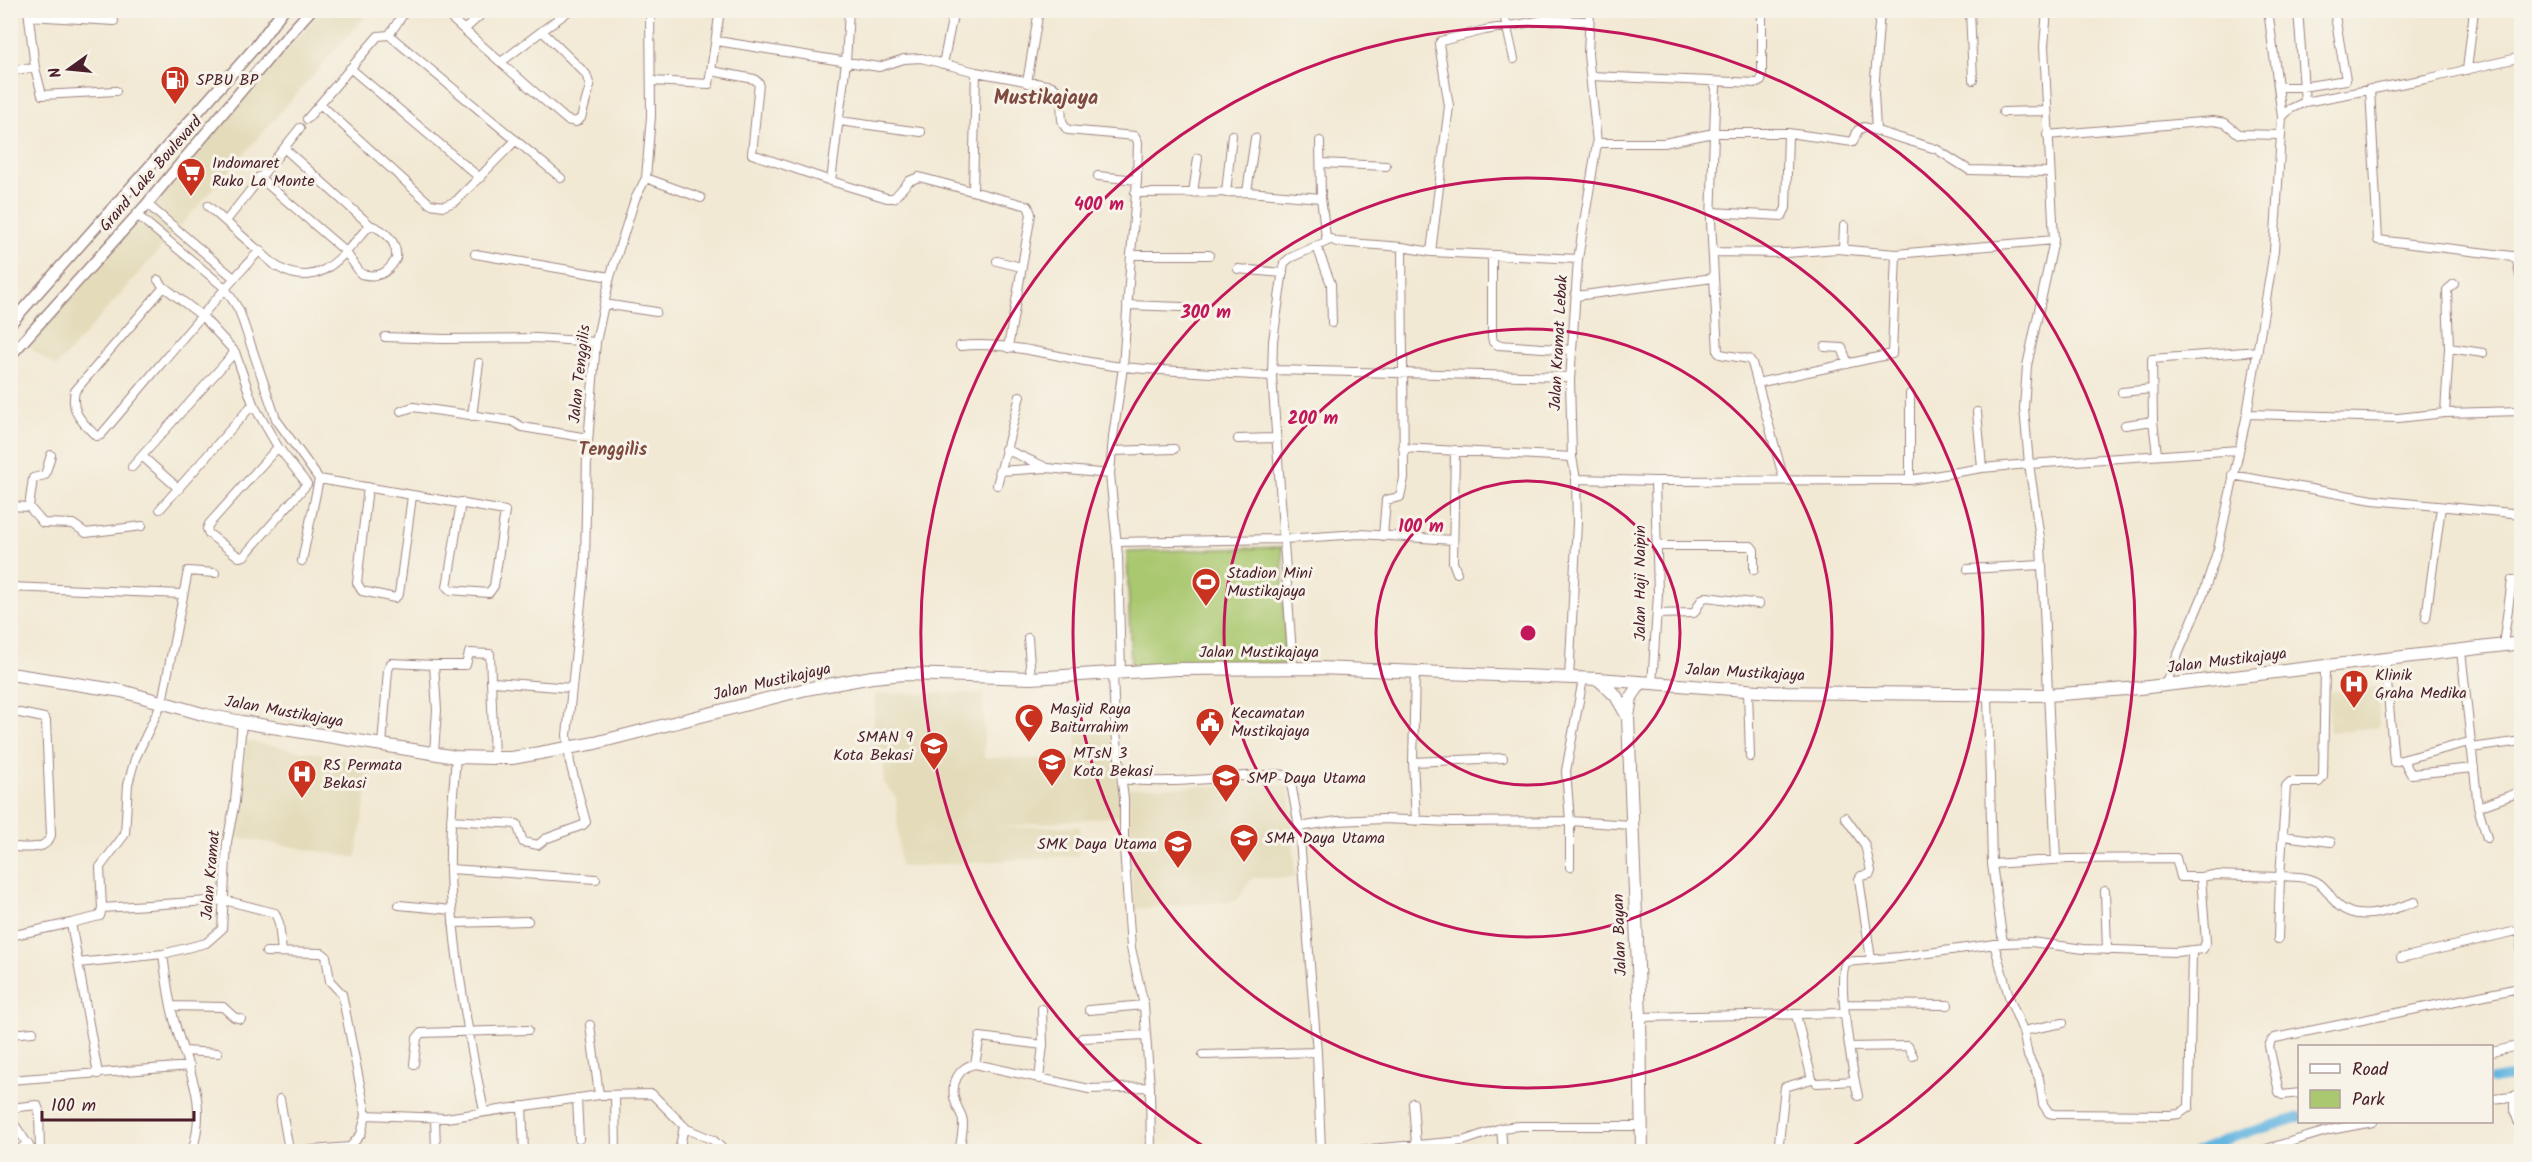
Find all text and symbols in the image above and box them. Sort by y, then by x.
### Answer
north arrow [39,39,99,99]
text: N [43,64,69,81]
fuel station icon: SPBU BP [159,64,191,106]
place label: SPBU BP [196,68,259,93]
district label: Mustikajaya [994,83,1098,115]
street label: Grand Lake Boulevard [93,110,209,238]
place label: Indomaret Ruko La Monte [212,151,315,194]
supermarket icon: Indomaret Ruko La Monte [175,156,207,198]
text: 400 m [1074,191,1124,220]
street label: Jalan Kramat Lebak [1543,274,1575,411]
text: 300 m [1180,299,1231,328]
street label: Jalan Tenggilis [562,323,598,425]
text: 200 m [1288,405,1339,434]
district label: Tenggilis [579,436,648,465]
text: 100 m [1398,513,1444,542]
street label: Jalan Haji Naipin [1628,525,1653,641]
place label: Stadion Mini Mustikajaya [1227,561,1313,604]
sports icon: Stadion Mini Mustikajaya [1190,566,1222,608]
centre of rings [1518,623,1538,643]
street label: Jalan Mustikajaya [1199,640,1319,665]
street label: Jalan Mustikajaya [2166,641,2288,681]
street label: Jalan Mustikajaya [711,656,833,708]
street label: Jalan Mustikajaya [1684,657,1806,689]
place label: Klinik Graha Medika [2375,663,2467,706]
hospital icon: Klinik Graha Medika [2338,668,2370,710]
street label: Jalan Mustikajaya [223,689,345,735]
place label: Masjid Raya Baiturrahim [1050,697,1131,740]
place label: Kecamatan Mustikajaya [1231,701,1310,744]
mosque icon: Masjid Raya Baiturrahim [1013,702,1045,744]
public building icon: Kecamatan Mustikajaya [1194,706,1226,748]
place label: SMAN 9 Kota Bekasi [833,725,914,768]
school or university icon: SMAN 9 Kota Bekasi [918,730,950,772]
place label: MTsN 3 Kota Bekasi [1073,741,1154,784]
school or university icon: MTsN 3 Kota Bekasi [1036,746,1068,788]
place label: RS Permata Bekasi [323,753,402,796]
hospital icon: RS Permata Bekasi [286,758,318,800]
school or university icon: SMP Daya Utama [1210,762,1242,804]
place label: SMP Daya Utama [1247,766,1366,791]
school or university icon: SMA Daya Utama [1228,822,1260,864]
place label: SMA Daya Utama [1265,826,1385,851]
street label: Jalan Kramat [195,828,227,921]
school or university icon: SMK Daya Utama [1162,828,1194,870]
place label: SMK Daya Utama [1037,832,1157,857]
street label: Jalan Bayan [1606,893,1634,977]
legend [2298,1045,2493,1123]
text: Road [2352,1056,2389,1085]
scale bar [42,1084,194,1122]
text: Park [2352,1086,2385,1115]
text: 100 m [51,1092,96,1121]

